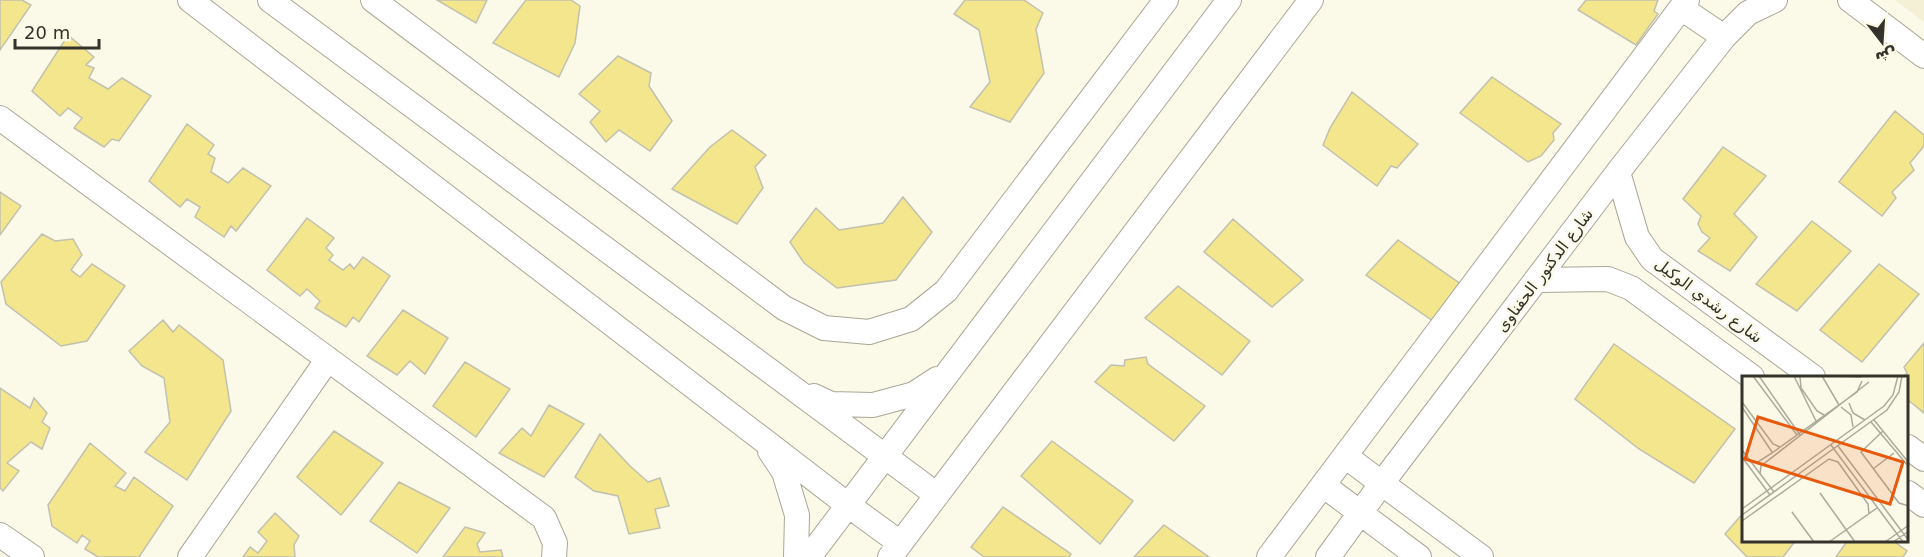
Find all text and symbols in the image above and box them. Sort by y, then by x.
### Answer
scale bar [15,12,99,50]
north arrow [1852,12,1912,72]
text: 20 m [24,22,70,43]
text: ش [1873,44,1900,68]
street label: شارع الدكتور الحفناوى [1492,205,1598,336]
street label: شارع رشدي الوكيل [1650,254,1766,348]
inset map [1742,376,1909,542]

